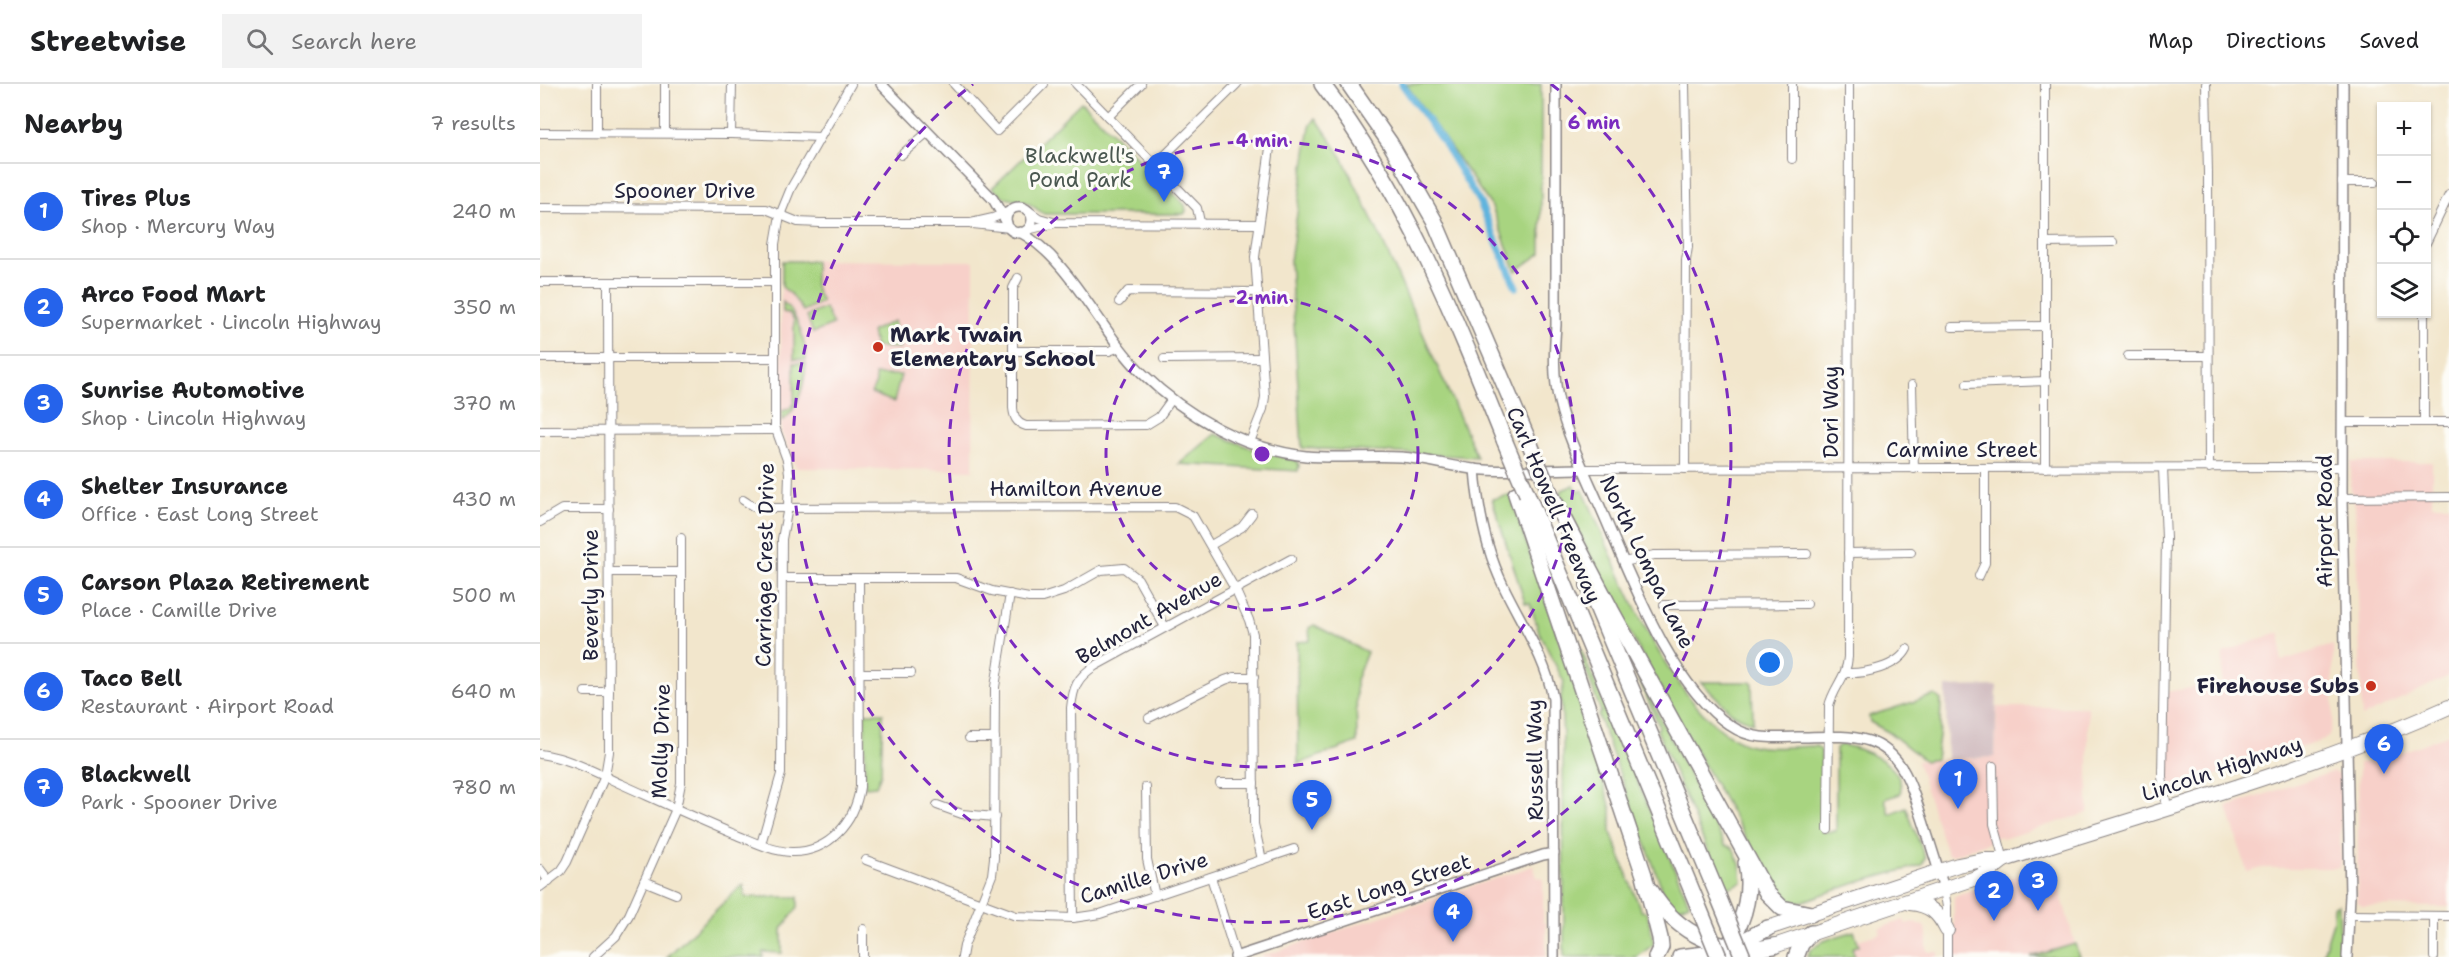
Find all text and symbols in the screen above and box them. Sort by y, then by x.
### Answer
search box [222,14,642,68]
text: Streetwise [30,22,186,60]
icon: search [243,25,276,58]
text: Search here [291,27,417,56]
text: Map [2148,27,2193,55]
text: Directions [2226,27,2326,55]
text: Saved [2359,27,2419,55]
map controls [2377,102,2431,318]
button: + [2377,102,2431,156]
text: Nearby [24,106,123,141]
text: 7 results [430,110,516,136]
text: 6 min [1568,111,1620,135]
text: 4 min [1236,129,1288,153]
park label: Blackwell's Pond Park [1025,142,1135,194]
pin: 7 [1144,152,1184,202]
button: − [2377,156,2431,210]
street label: Spooner Drive [614,177,756,205]
text: Tires Plus [81,184,191,213]
text: 1 [39,198,48,224]
text: 240 m [451,198,516,224]
button: locate [2377,210,2431,264]
text: Shop · Mercury Way [81,213,275,239]
button: layers [2377,264,2431,318]
text: Arco Food Mart [81,280,266,309]
text: 2 min [1236,286,1288,310]
text: 2 [37,294,51,320]
text: 350 m [452,294,516,320]
text: Supermarket · Lincoln Highway [81,309,381,335]
place label: Mark Twain Elementary School [890,321,1095,373]
marker: Mark Twain Elementary School [871,340,885,354]
street label: Dori Way [1817,366,1845,458]
text: Sunrise Automotive [81,376,305,405]
text: 3 [37,390,51,416]
text: 370 m [452,390,516,416]
street label: Carl Howell Freeway [1500,402,1608,608]
text: Shop · Lincoln Highway [81,405,306,431]
street label: Carmine Street [1886,436,2038,464]
centre of rings [1252,444,1272,464]
street label: Airport Road [2311,455,2339,587]
street label: Carriage Crest Drive [749,463,781,667]
street label: North Lompa Lane [1593,471,1701,653]
text: Shelter Insurance [81,472,288,501]
street label: Hamilton Avenue [989,475,1163,503]
text: 4 [37,486,51,512]
text: 430 m [452,486,516,512]
text: Office · East Long Street [81,501,319,527]
street label: Beverly Drive [577,529,605,661]
street label: Belmont Avenue [1071,565,1227,671]
text: Carson Plaza Retirement [81,568,369,597]
text: 5 [37,582,50,608]
text: 500 m [452,582,516,608]
text: Place · Camille Drive [81,597,277,623]
your location [1755,648,1784,677]
text: Taco Bell [81,664,182,693]
place label: Firehouse Subs [2197,672,2359,700]
text: 6 [37,678,51,704]
text: 640 m [451,678,516,704]
marker: Firehouse Subs [2364,679,2378,693]
street label: Molly Drive [645,683,677,799]
text: Restaurant · Airport Road [81,693,334,719]
street label: Russell Way [1520,699,1550,821]
pin: 6 [2364,724,2404,774]
street label: Lincoln Highway [2138,730,2306,808]
text: Blackwell [81,760,191,789]
pin: 1 [1938,760,1978,809]
text: 7 [37,774,51,800]
text: 780 m [451,774,516,800]
pin: 5 [1292,780,1332,830]
text: Park · Spooner Drive [81,789,278,815]
street label: Camille Drive [1077,845,1211,911]
street label: East Long Street [1304,847,1474,927]
pin: 3 [2018,862,2058,911]
pin: 2 [1974,872,2014,921]
pin: 4 [1434,892,1472,942]

